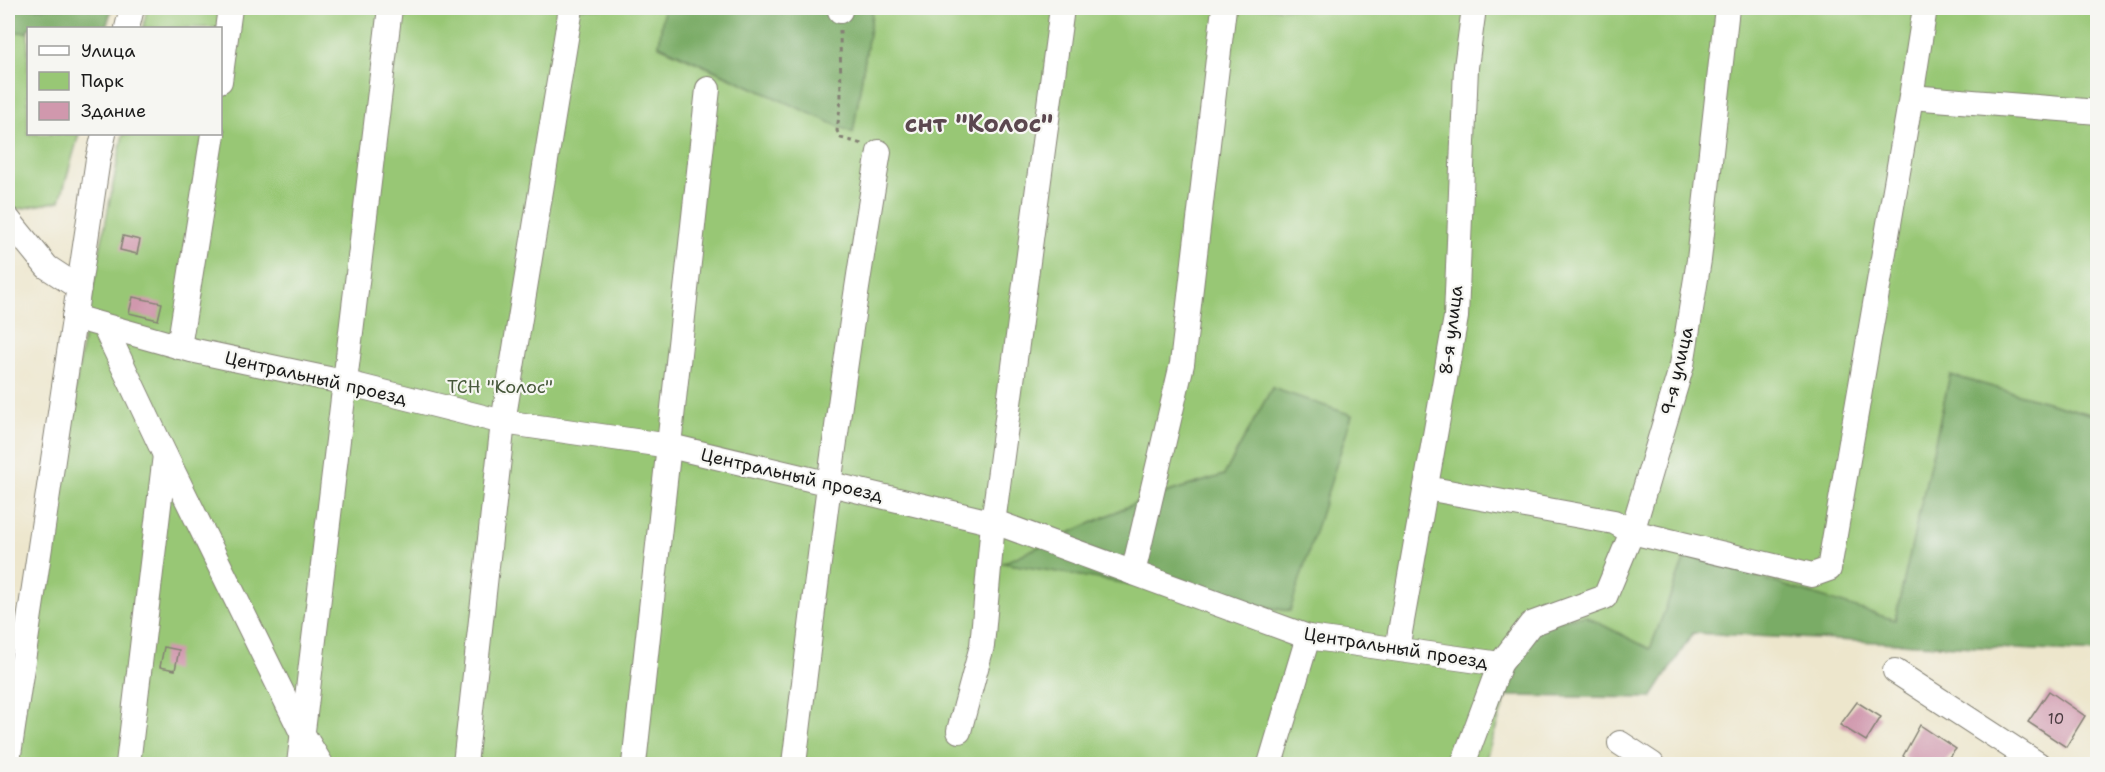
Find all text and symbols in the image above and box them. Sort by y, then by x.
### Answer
legend [27,27,222,135]
text: Улица [81,39,135,63]
text: Парк [81,69,124,93]
text: Здание [81,99,146,123]
district label: снт "Колос" [905,108,1053,140]
street label: 8-я улица [1434,284,1468,376]
street label: 9-я улица [1655,324,1699,418]
street label: Центральный проезд [223,345,410,411]
park label: ТСН "Колос" [447,375,553,399]
street label: Центральный проезд [699,442,886,508]
street label: Центральный проезд [1302,622,1490,675]
house number: 10 [2048,709,2064,729]

